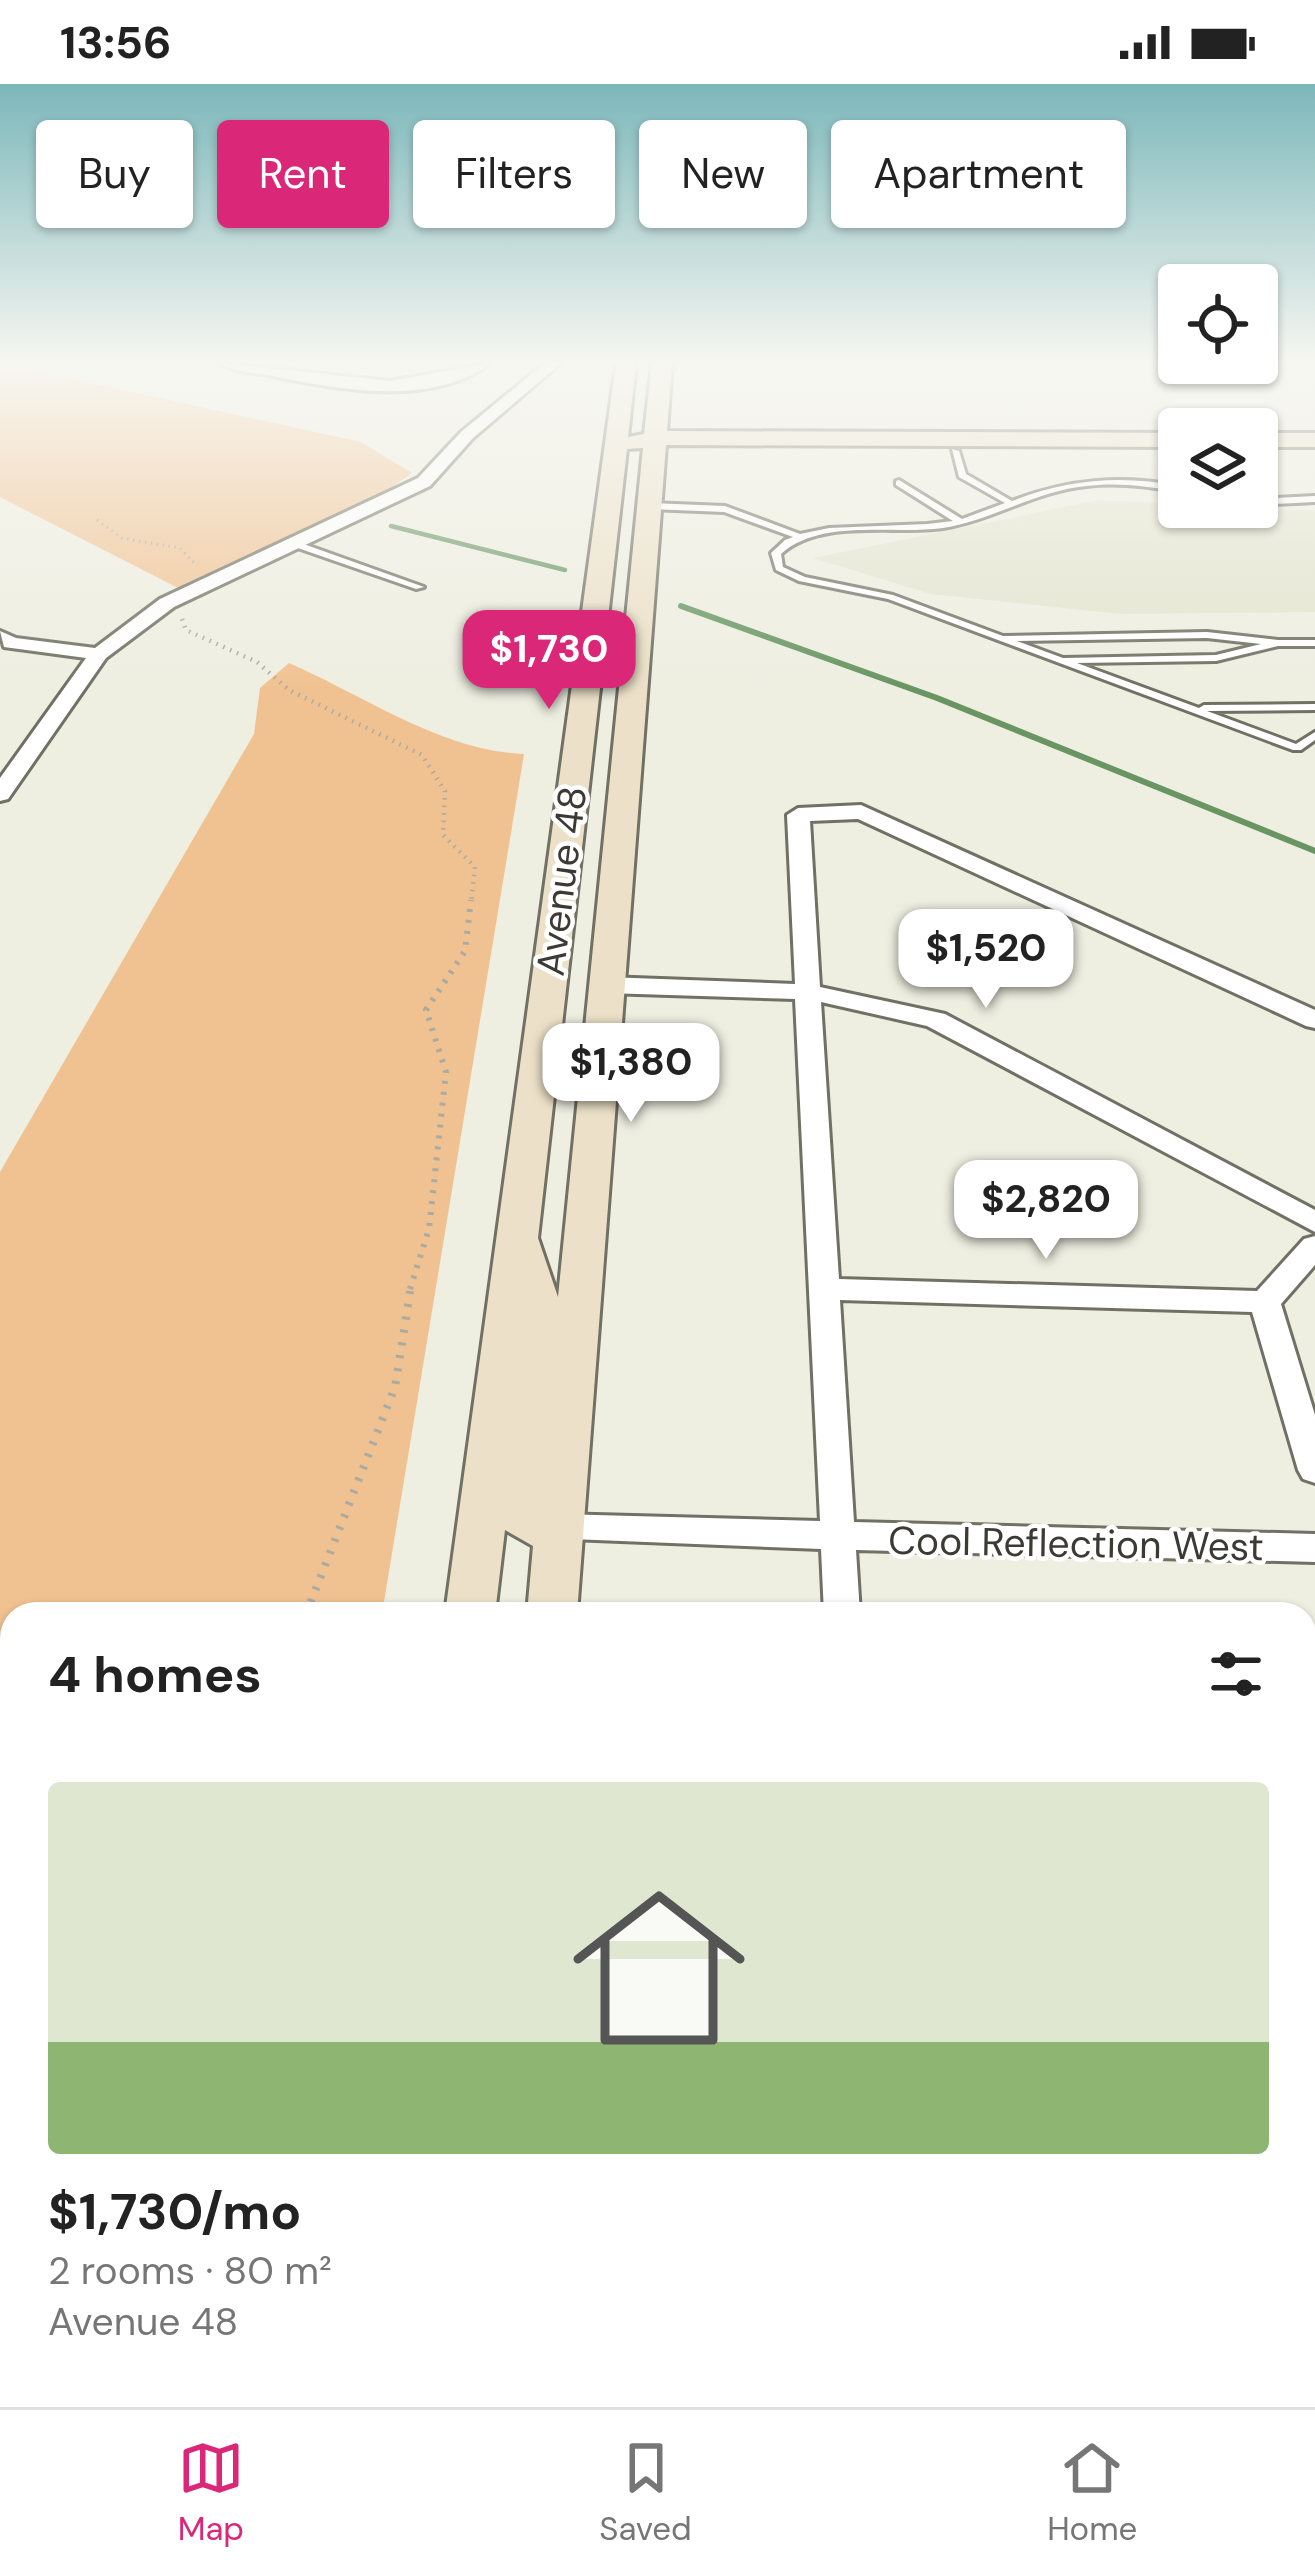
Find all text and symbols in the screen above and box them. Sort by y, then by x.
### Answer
text: 13:56 [60,13,171,72]
chip: Buy [36,120,193,228]
chip: Rent [217,120,389,228]
chip: Filters [413,120,615,228]
chip: New [639,120,807,228]
chip: Apartment [831,120,1126,228]
map controls [1158,264,1278,528]
button: locate [1158,264,1278,384]
button: layers [1158,408,1278,528]
pin: $1,730 [451,610,647,712]
text: $1,730 [490,623,608,674]
street label: Avenue 48 [525,784,598,979]
pin: $1,520 [888,909,1084,1011]
text: $1,520 [925,922,1047,973]
pin: $1,380 [533,1023,729,1125]
text: $1,380 [569,1036,693,1087]
pin: $2,820 [948,1160,1144,1262]
text: $2,820 [981,1173,1111,1224]
street label: Cool Reflection West [888,1515,1264,1572]
text: 4 homes [48,1641,262,1708]
icon: filters [1203,1641,1269,1707]
icon: home [551,1860,767,2076]
text: $1,730/mo [48,2178,301,2245]
text: 2 rooms · 80 m² [48,2245,332,2296]
text: Avenue 48 [48,2296,238,2347]
tab: Map [178,2435,244,2550]
tab: Saved [599,2435,692,2550]
tab: Home [1047,2435,1137,2550]

